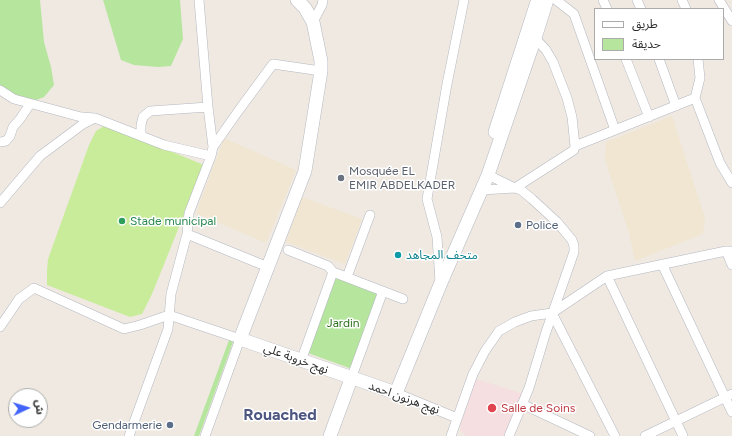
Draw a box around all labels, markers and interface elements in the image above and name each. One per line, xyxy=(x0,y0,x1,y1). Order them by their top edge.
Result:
legend xyxy=(594,8,724,60)
text: طريق xyxy=(632,17,658,31)
text: حديقة xyxy=(632,37,661,51)
place label: Mosquée EL EMIR ABDELKADER xyxy=(349,164,455,192)
marker: Mosquée EL EMIR ABDELKADER xyxy=(336,173,346,183)
place label: Stade municipal xyxy=(130,214,216,228)
marker: Stade municipal xyxy=(117,216,127,226)
place label: Police xyxy=(526,218,558,232)
marker: Police xyxy=(513,220,523,230)
place label: متحف المجاهد xyxy=(406,248,478,262)
marker: متحف المجاهد xyxy=(393,250,403,260)
park label: Jardin xyxy=(327,316,359,330)
street label: نهج خروبة علي xyxy=(262,341,330,377)
street label: نهج هرنون احمد xyxy=(366,378,442,418)
north arrow xyxy=(8,388,48,428)
text: ش xyxy=(32,399,46,415)
place label: Salle de Soins xyxy=(501,401,575,415)
marker: Salle de Soins xyxy=(486,402,498,414)
district label: Rouached xyxy=(243,405,317,425)
place label: Gendarmerie xyxy=(92,418,162,432)
marker: Gendarmerie xyxy=(165,420,175,430)

